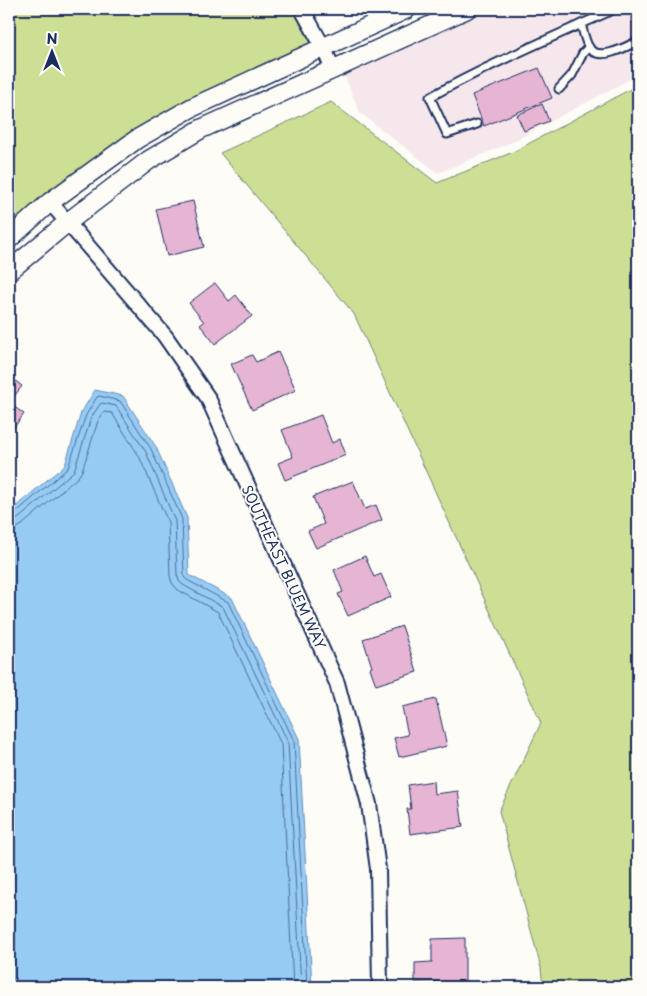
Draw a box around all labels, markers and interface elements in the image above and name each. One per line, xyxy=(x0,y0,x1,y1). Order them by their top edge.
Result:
north arrow xyxy=(28,28,78,78)
text: N xyxy=(46,28,58,49)
street label: SOUTHEAST BLUEM WAY xyxy=(237,481,331,653)

